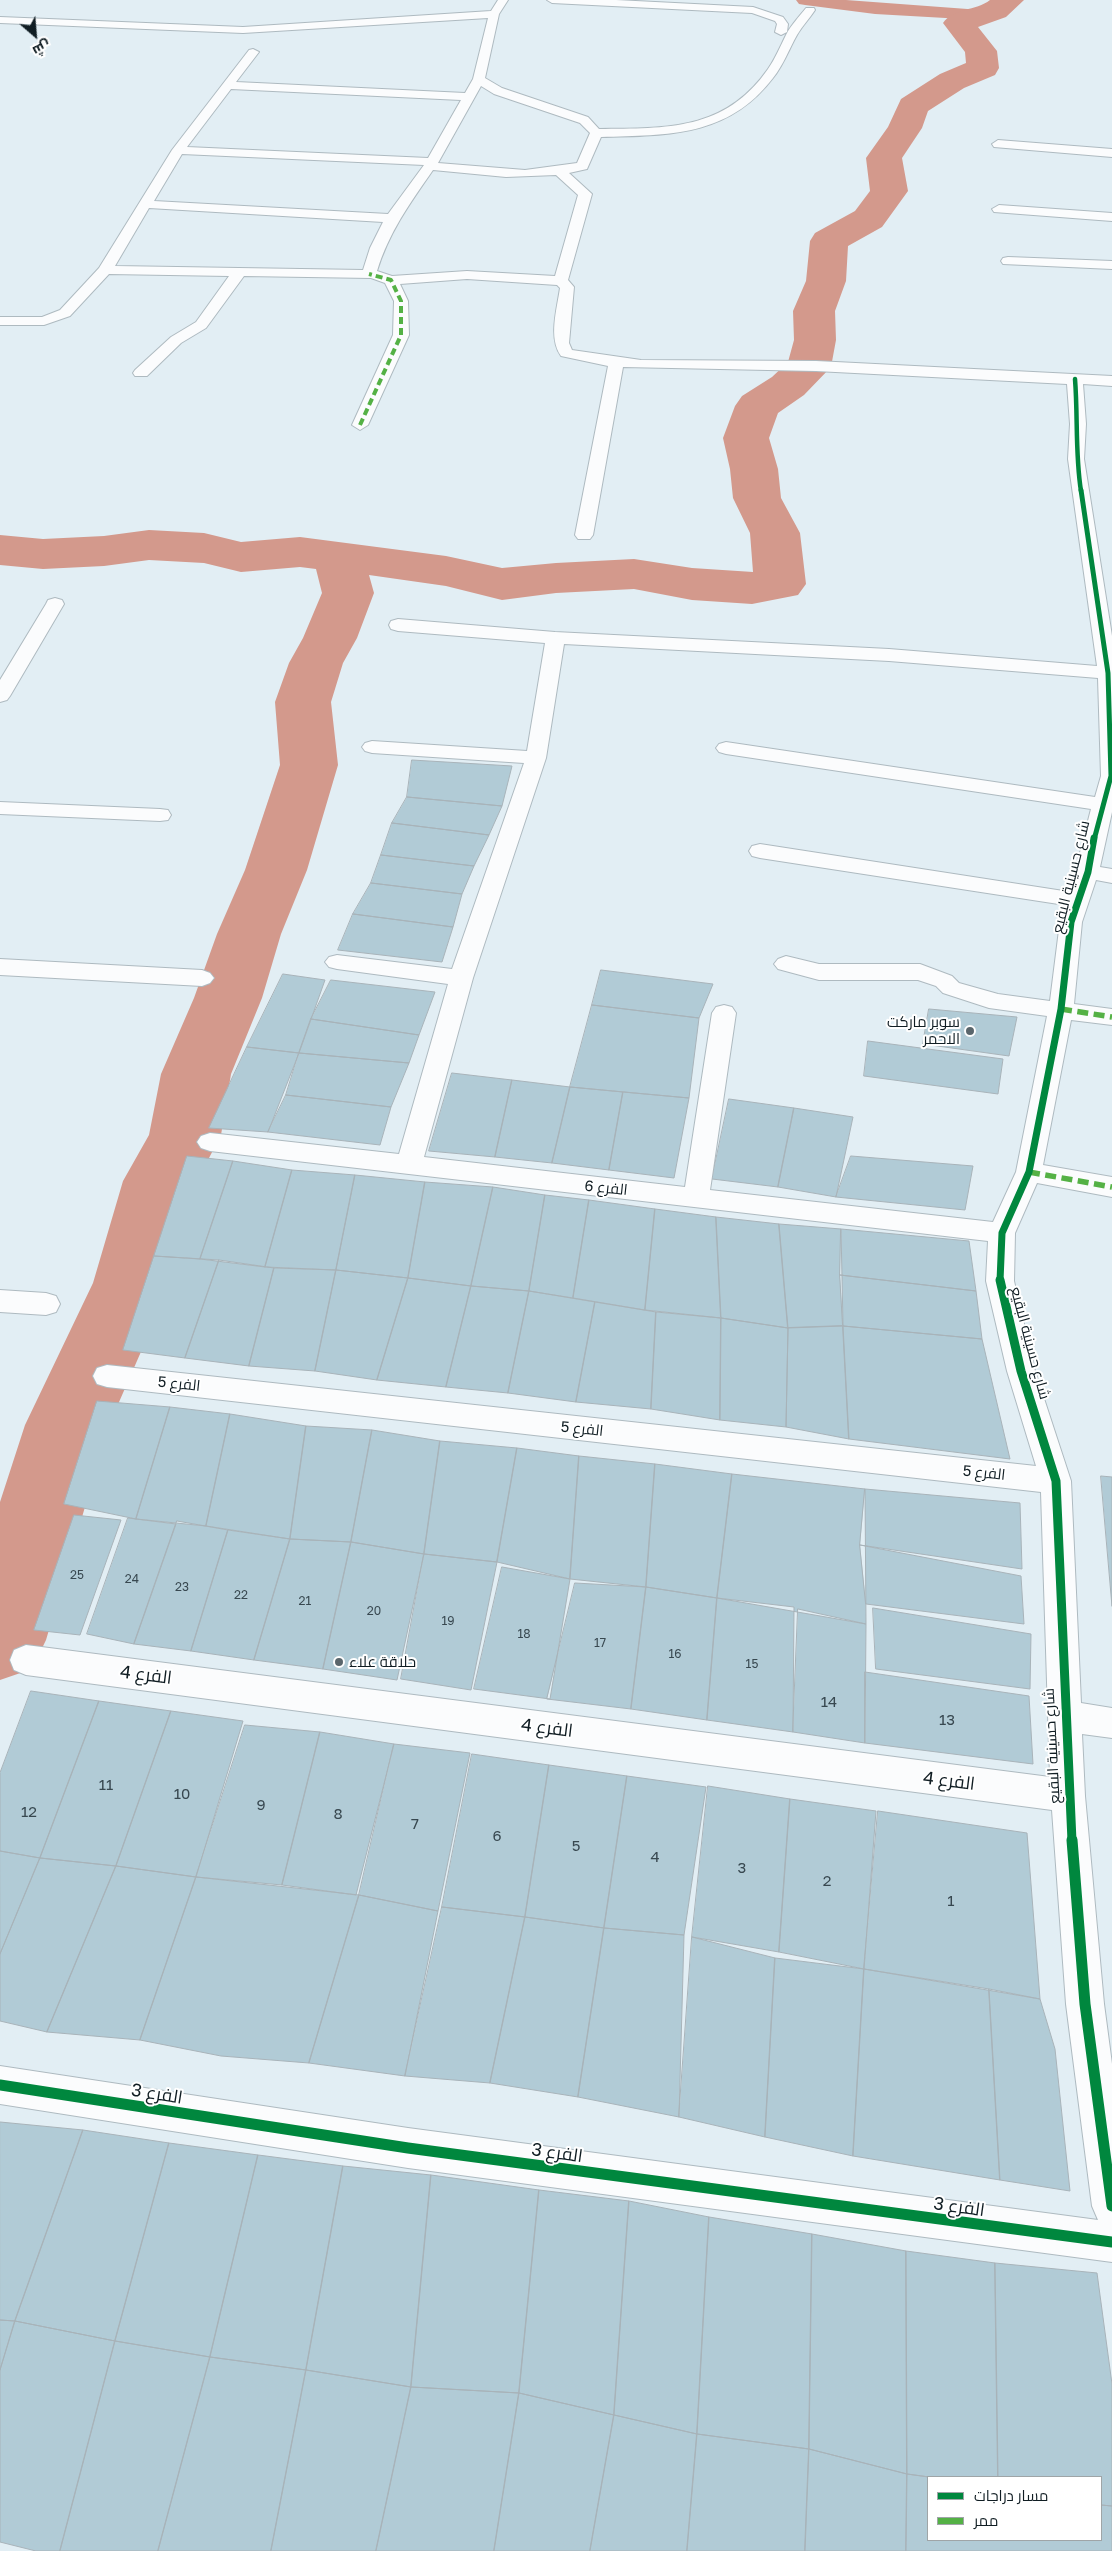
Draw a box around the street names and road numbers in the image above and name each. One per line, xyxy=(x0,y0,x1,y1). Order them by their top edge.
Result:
street label: شارع حسينية البقيع xyxy=(1048,819,1094,935)
street label: الفرع 6 xyxy=(584,1177,628,1199)
street label: شارع حسينية البقيع xyxy=(1006,1285,1054,1401)
street label: الفرع 5 xyxy=(157,1373,201,1395)
street label: الفرع 5 xyxy=(560,1418,604,1440)
street label: الفرع 5 xyxy=(962,1462,1006,1484)
street label: الفرع 4 xyxy=(119,1661,173,1689)
street label: شارع حسينية البقيع xyxy=(1040,1688,1064,1804)
street label: الفرع 4 xyxy=(520,1714,574,1742)
street label: الفرع 4 xyxy=(922,1767,976,1795)
street label: الفرع 3 xyxy=(130,2079,184,2109)
street label: الفرع 3 xyxy=(530,2139,584,2167)
street label: الفرع 3 xyxy=(932,2193,986,2221)

